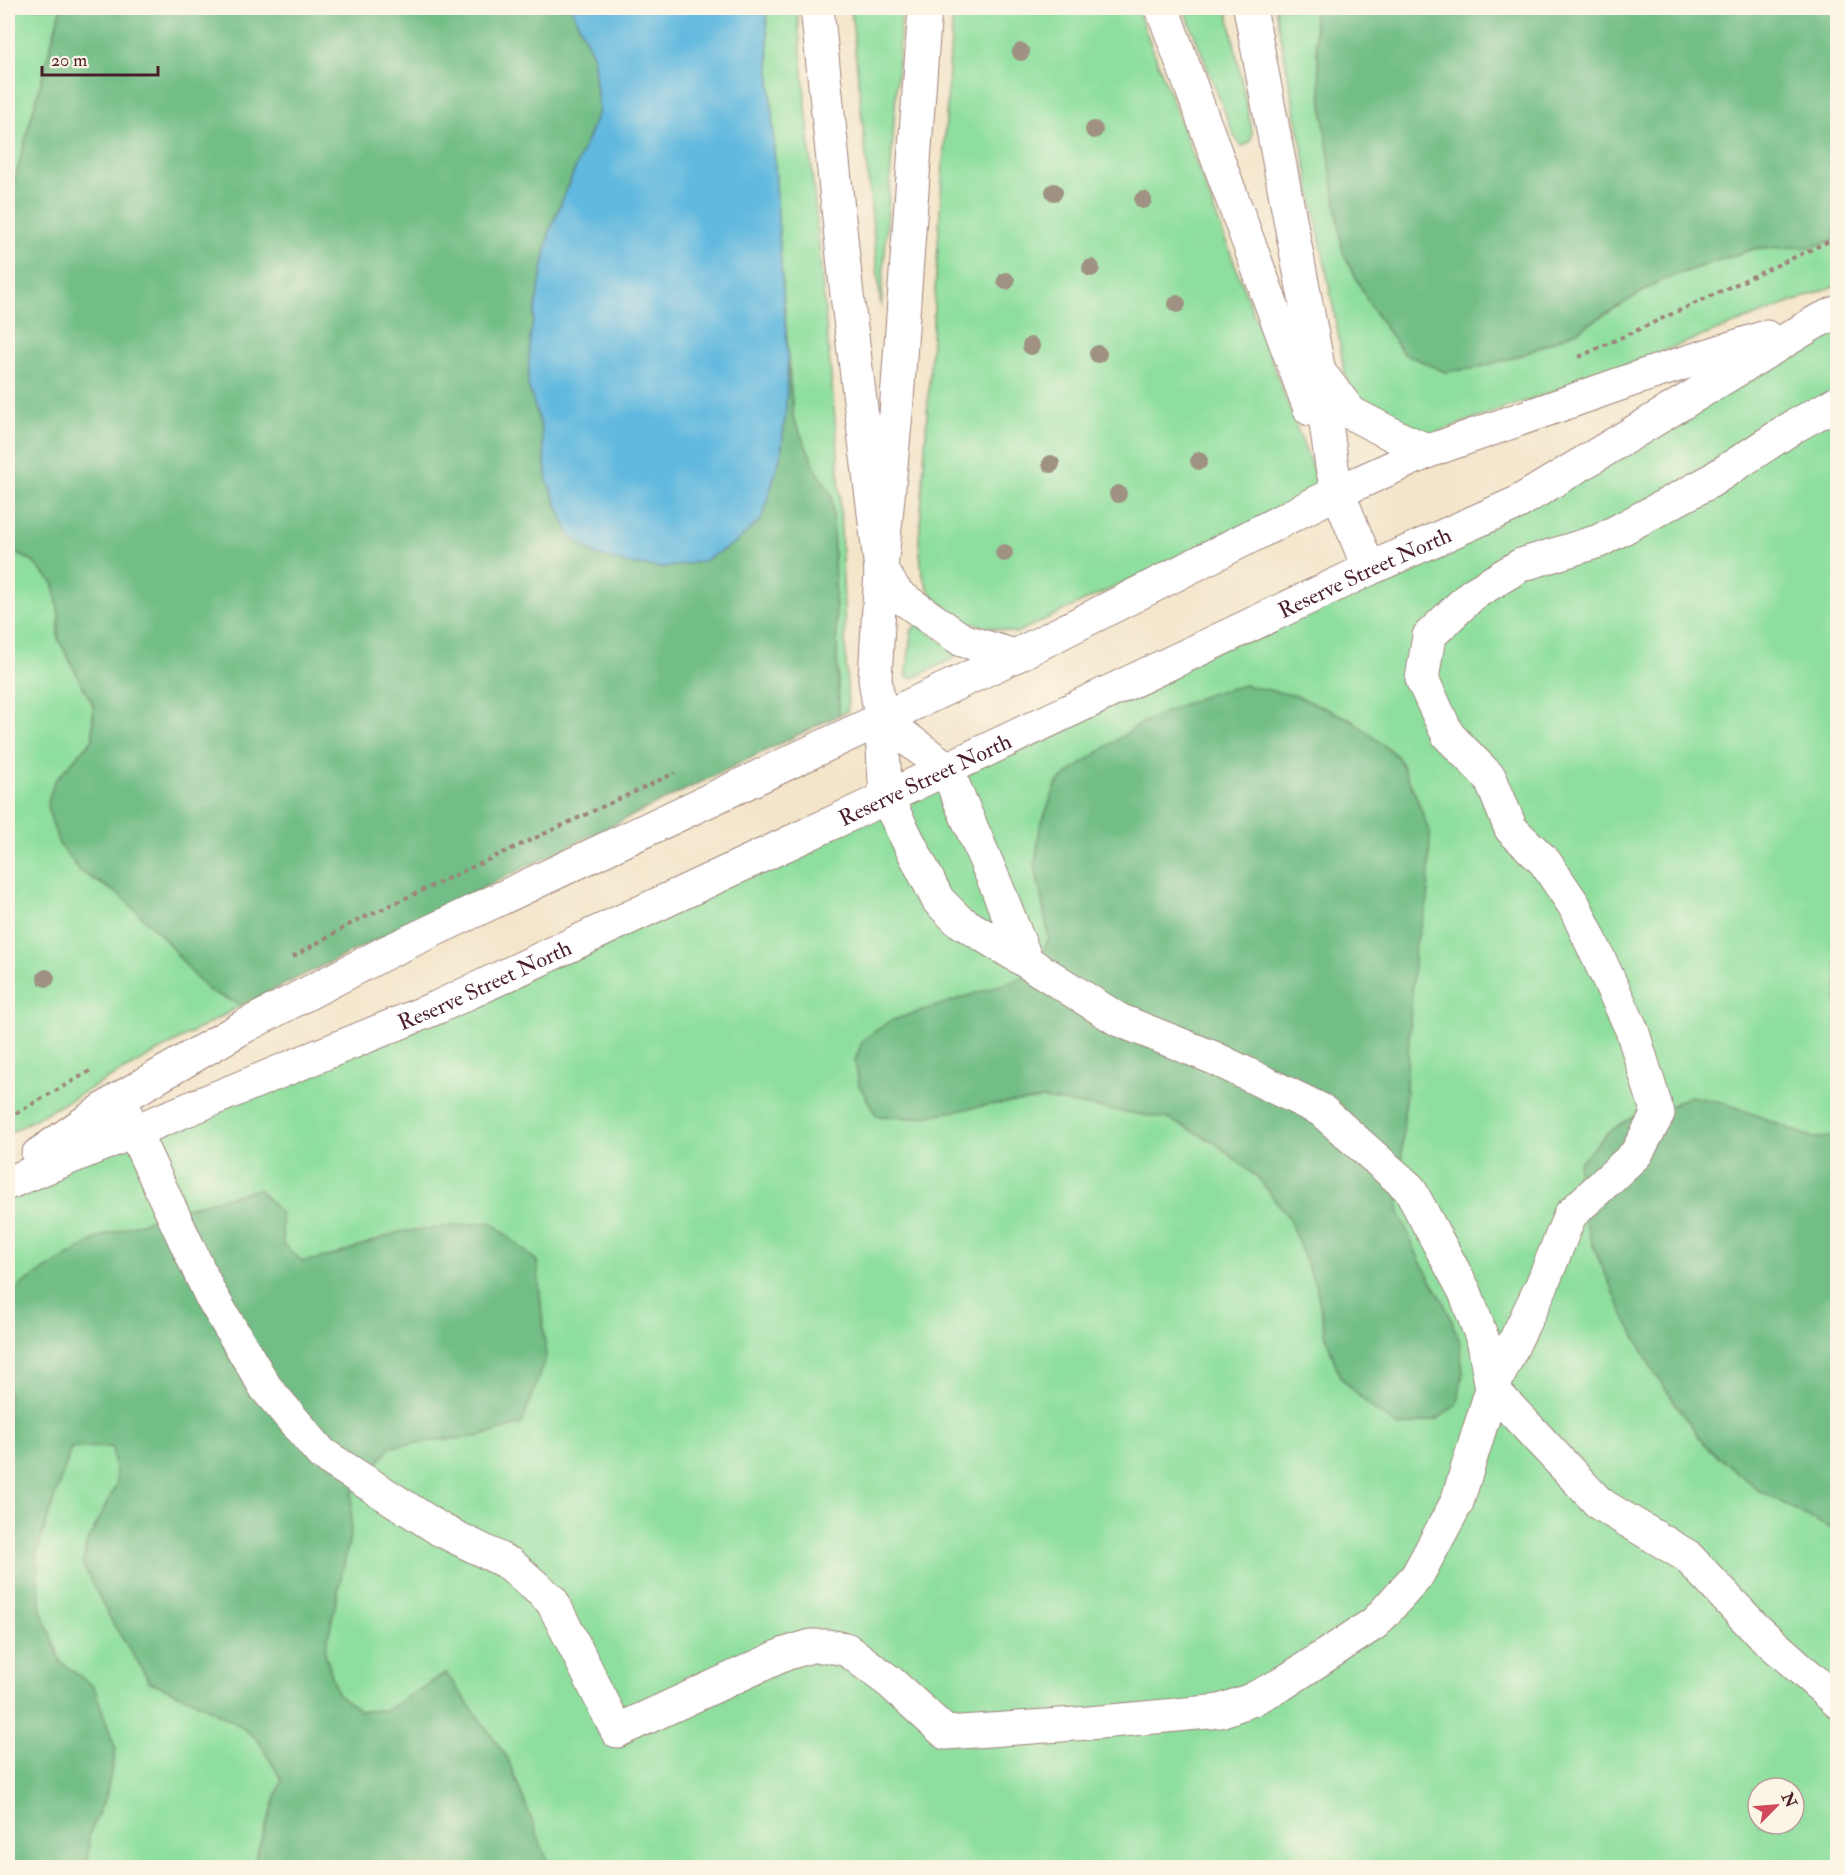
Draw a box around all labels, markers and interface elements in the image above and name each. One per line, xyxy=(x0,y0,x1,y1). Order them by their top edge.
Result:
scale bar xyxy=(42,39,158,77)
text: 20 m xyxy=(51,49,87,72)
street label: Reserve Street North xyxy=(1274,521,1456,625)
street label: Reserve Street North xyxy=(834,727,1016,833)
street label: Reserve Street North xyxy=(394,934,576,1037)
north arrow xyxy=(1746,1776,1806,1836)
text: N xyxy=(1776,1788,1801,1811)

